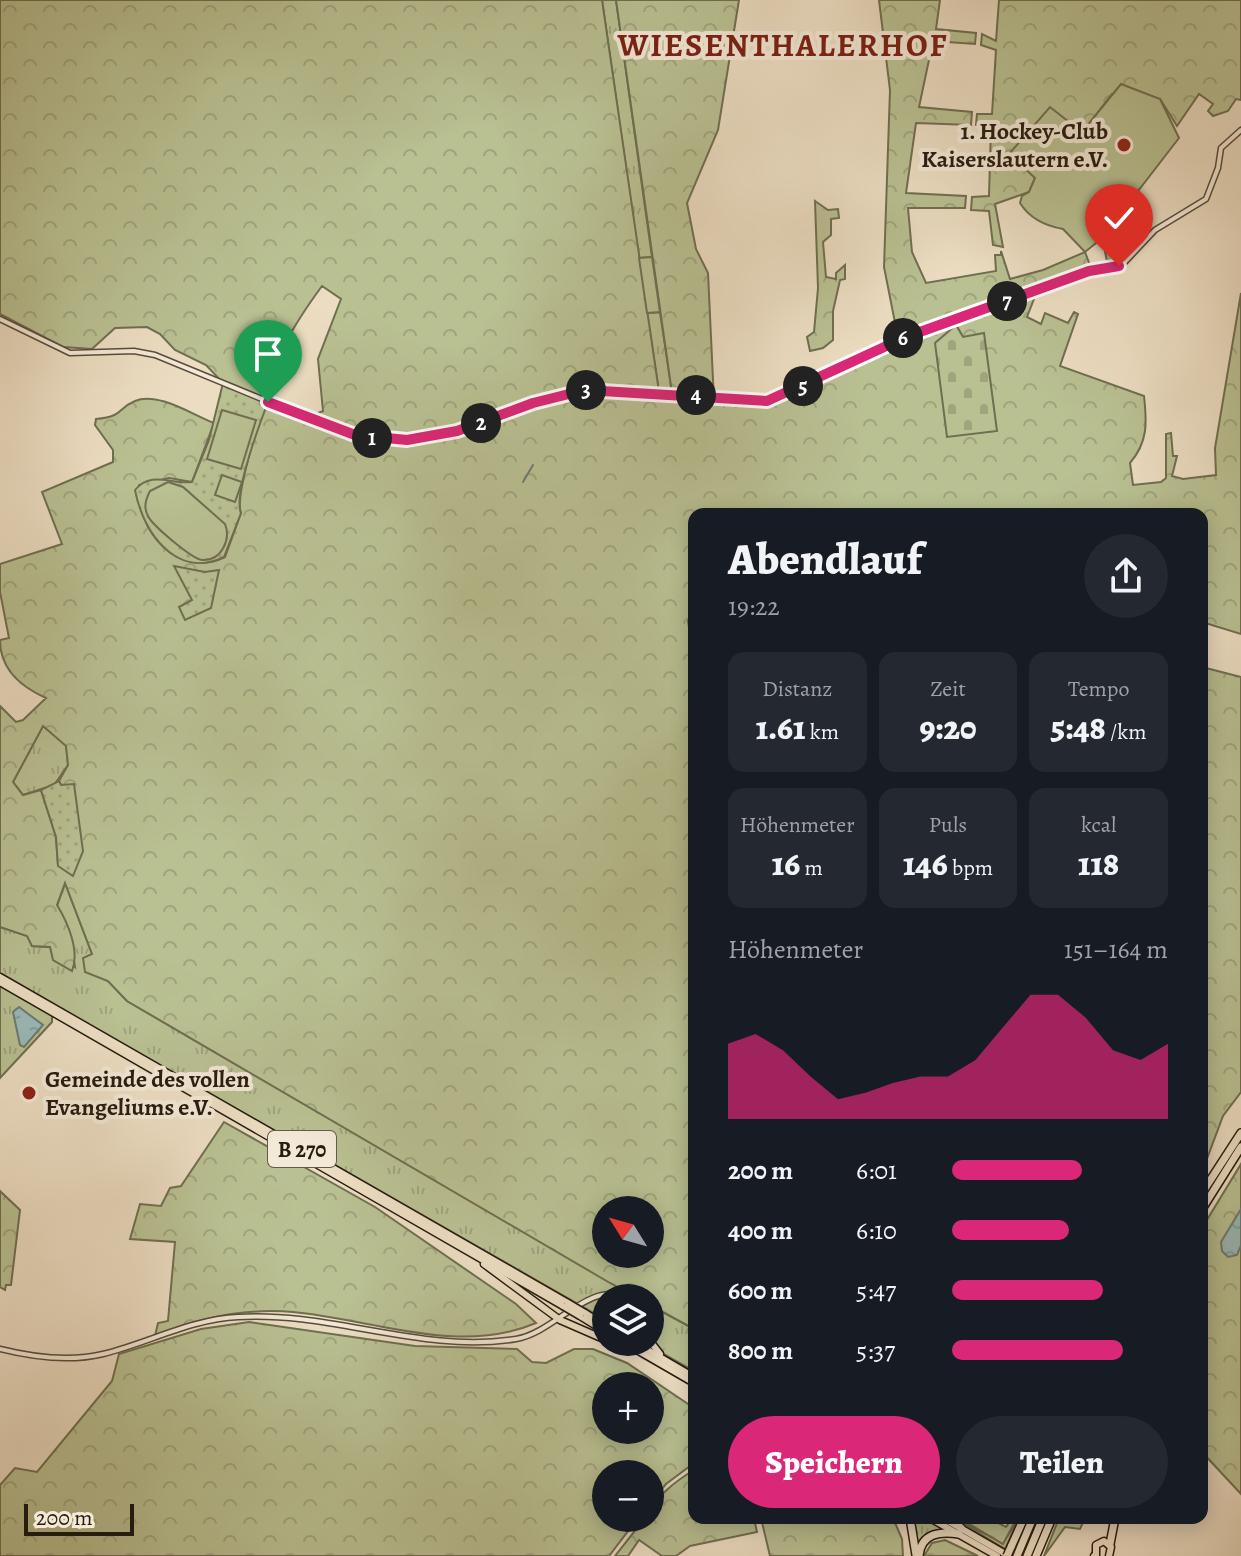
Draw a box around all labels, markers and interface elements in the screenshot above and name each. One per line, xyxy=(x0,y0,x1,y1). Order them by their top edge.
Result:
district label: WIESENTHALERHOF xyxy=(616,23,949,67)
place label: 1. Hockey-Club Kaiserslautern e.V. xyxy=(921,115,1108,175)
marker: 1. Hockey-Club Kaiserslautern e.V. xyxy=(1115,136,1133,154)
pin xyxy=(1085,184,1153,266)
icon: check xyxy=(1097,196,1141,240)
pin: 7 xyxy=(987,281,1027,321)
text: 7 xyxy=(1002,286,1012,316)
pin: 6 xyxy=(883,318,923,358)
pin xyxy=(234,320,302,402)
text: 6 xyxy=(898,323,908,353)
icon: arrive xyxy=(246,332,290,376)
pin: 5 xyxy=(783,366,823,406)
pin: 3 xyxy=(566,370,606,410)
text: 5 xyxy=(798,371,808,401)
text: 3 xyxy=(581,375,591,405)
pin: 4 xyxy=(676,375,716,415)
text: 4 xyxy=(691,380,701,410)
pin: 2 xyxy=(461,403,501,443)
text: 2 xyxy=(476,408,486,438)
pin: 1 xyxy=(352,418,392,458)
text: 1 xyxy=(368,423,376,453)
text: Abendlauf xyxy=(728,529,922,589)
button: share xyxy=(1084,534,1168,618)
text: 19:22 xyxy=(728,589,780,624)
text: Distanz xyxy=(762,674,832,704)
text: Zeit xyxy=(930,674,966,704)
text: Tempo xyxy=(1068,674,1129,704)
text: 1.61 xyxy=(756,704,805,751)
text: 9:20 xyxy=(919,704,977,751)
text: 5:48 xyxy=(1051,704,1106,751)
text: km xyxy=(805,717,839,747)
text: /km xyxy=(1106,717,1147,747)
text: Höhenmeter xyxy=(740,810,855,840)
text: Puls xyxy=(929,810,967,840)
text: kcal xyxy=(1081,810,1116,840)
text: 16 xyxy=(772,840,800,887)
text: 146 xyxy=(903,840,948,887)
text: 118 xyxy=(1078,840,1119,887)
text: m xyxy=(800,853,823,883)
text: bpm xyxy=(948,853,993,883)
text: Höhenmeter xyxy=(728,932,863,967)
text: 151–164 m xyxy=(1064,932,1168,967)
place label: Gemeinde des vollen Evangeliums e.V. xyxy=(45,1063,250,1123)
marker: Gemeinde des vollen Evangeliums e.V. xyxy=(20,1084,38,1102)
road number: B 270 xyxy=(268,1131,336,1167)
text: 200 m xyxy=(728,1153,793,1188)
text: 6:01 xyxy=(856,1153,897,1188)
north arrow xyxy=(592,1196,664,1268)
map controls xyxy=(592,1196,664,1532)
text: 400 m xyxy=(728,1213,793,1248)
text: 6:10 xyxy=(856,1213,897,1248)
text: 600 m xyxy=(728,1273,793,1308)
text: 5:47 xyxy=(856,1273,896,1308)
button: layers xyxy=(592,1284,664,1356)
text: 800 m xyxy=(728,1333,793,1368)
text: 5:37 xyxy=(856,1333,895,1368)
button: + xyxy=(592,1372,664,1444)
button: Speichern xyxy=(728,1416,940,1508)
button: Teilen xyxy=(956,1416,1168,1508)
button: − xyxy=(592,1460,664,1532)
scale bar xyxy=(24,1500,134,1536)
text: 200 m xyxy=(36,1503,93,1533)

